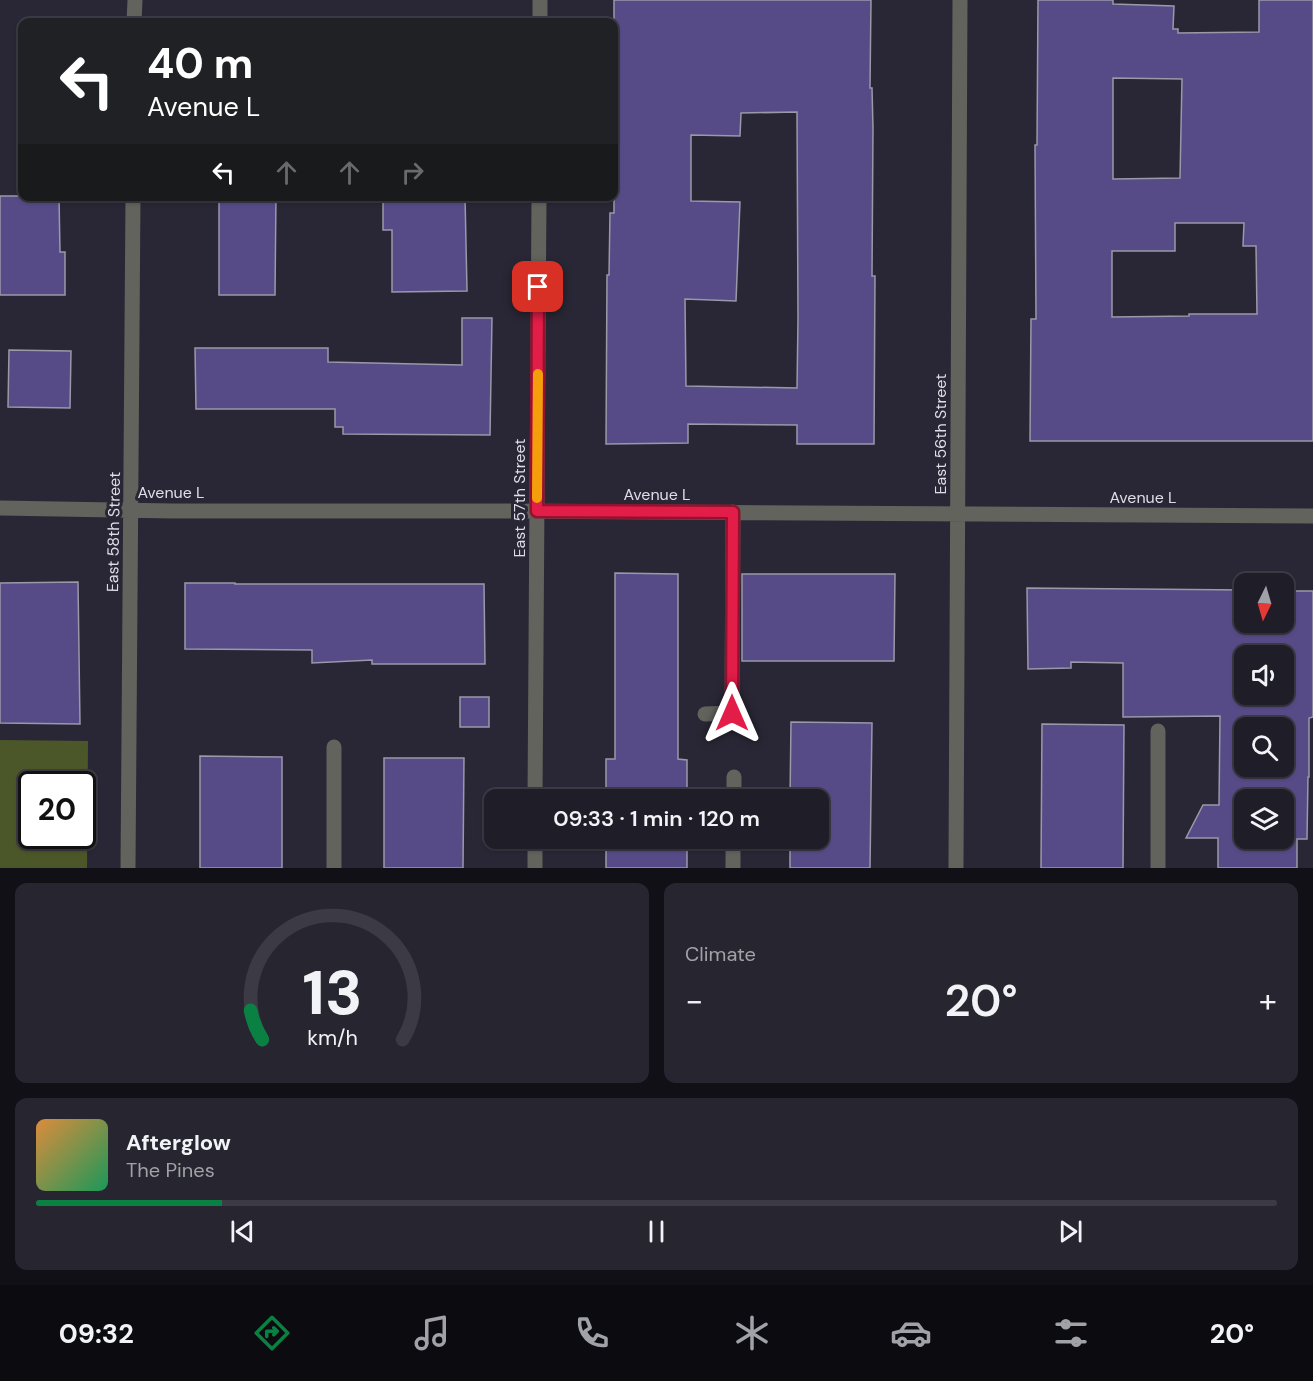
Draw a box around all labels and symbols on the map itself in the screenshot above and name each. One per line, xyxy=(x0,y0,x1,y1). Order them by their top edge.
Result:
pin xyxy=(512,261,563,312)
street label: East 56th Street xyxy=(930,374,951,494)
street label: East 57th Street xyxy=(509,438,530,558)
street label: East 58th Street xyxy=(102,472,125,592)
street label: Avenue L xyxy=(137,482,205,503)
street label: Avenue L xyxy=(623,484,691,505)
street label: Avenue L xyxy=(1109,487,1177,508)
north arrow xyxy=(1234,573,1294,633)
position arrow xyxy=(700,681,764,745)
speed limit sign: 20 xyxy=(18,771,96,849)

